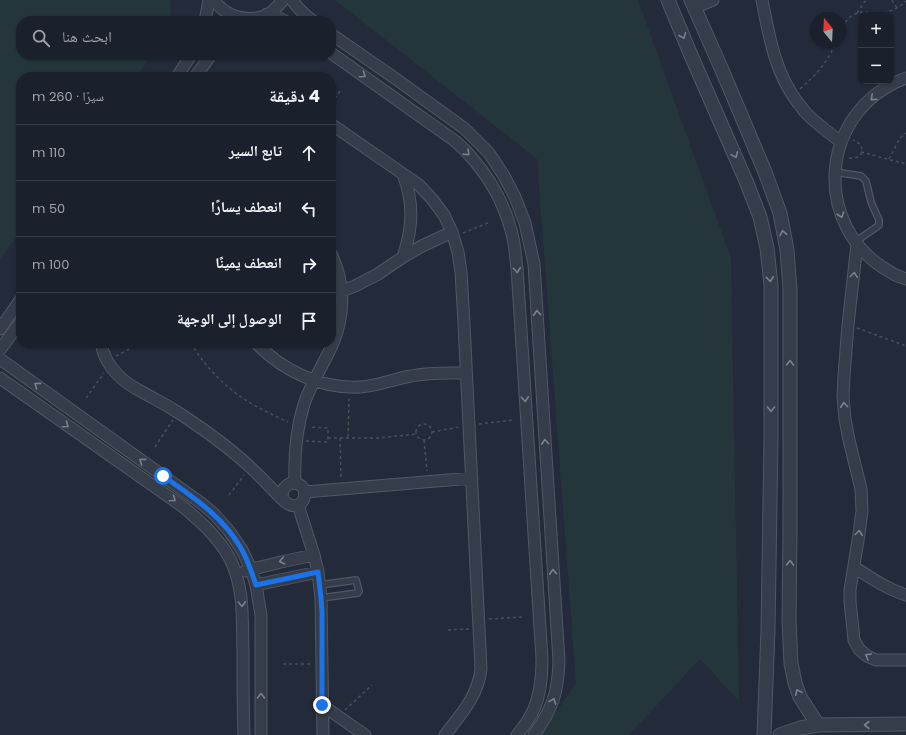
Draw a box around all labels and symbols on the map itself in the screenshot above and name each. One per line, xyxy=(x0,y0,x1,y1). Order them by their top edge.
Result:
north arrow xyxy=(810,12,846,48)
one-way arrow xyxy=(678,32,686,40)
one-way arrow xyxy=(358,70,365,77)
one-way arrow xyxy=(870,93,877,100)
one-way arrow xyxy=(462,148,470,156)
one-way arrow xyxy=(730,151,738,159)
one-way arrow xyxy=(837,212,845,219)
one-way arrow xyxy=(780,230,788,236)
one-way arrow xyxy=(512,266,521,273)
one-way arrow xyxy=(849,272,858,278)
one-way arrow xyxy=(766,276,775,282)
one-way arrow xyxy=(532,310,541,316)
one-way arrow xyxy=(786,360,794,366)
one-way arrow xyxy=(34,383,41,390)
one-way arrow xyxy=(521,396,530,402)
one-way arrow xyxy=(840,402,849,408)
one-way arrow xyxy=(767,406,775,412)
one-way arrow xyxy=(62,420,69,427)
one-way arrow xyxy=(541,439,549,445)
one-way arrow xyxy=(140,459,147,466)
route start xyxy=(154,467,172,485)
one-way arrow xyxy=(168,494,175,501)
one-way arrow xyxy=(854,530,863,536)
one-way arrow xyxy=(279,557,286,565)
one-way arrow xyxy=(786,560,794,566)
one-way arrow xyxy=(549,569,558,575)
one-way arrow xyxy=(237,601,246,607)
one-way arrow xyxy=(865,653,872,660)
one-way arrow xyxy=(795,688,803,695)
one-way arrow xyxy=(257,693,265,699)
route end xyxy=(313,696,331,714)
one-way arrow xyxy=(549,698,557,705)
one-way arrow xyxy=(864,721,870,729)

